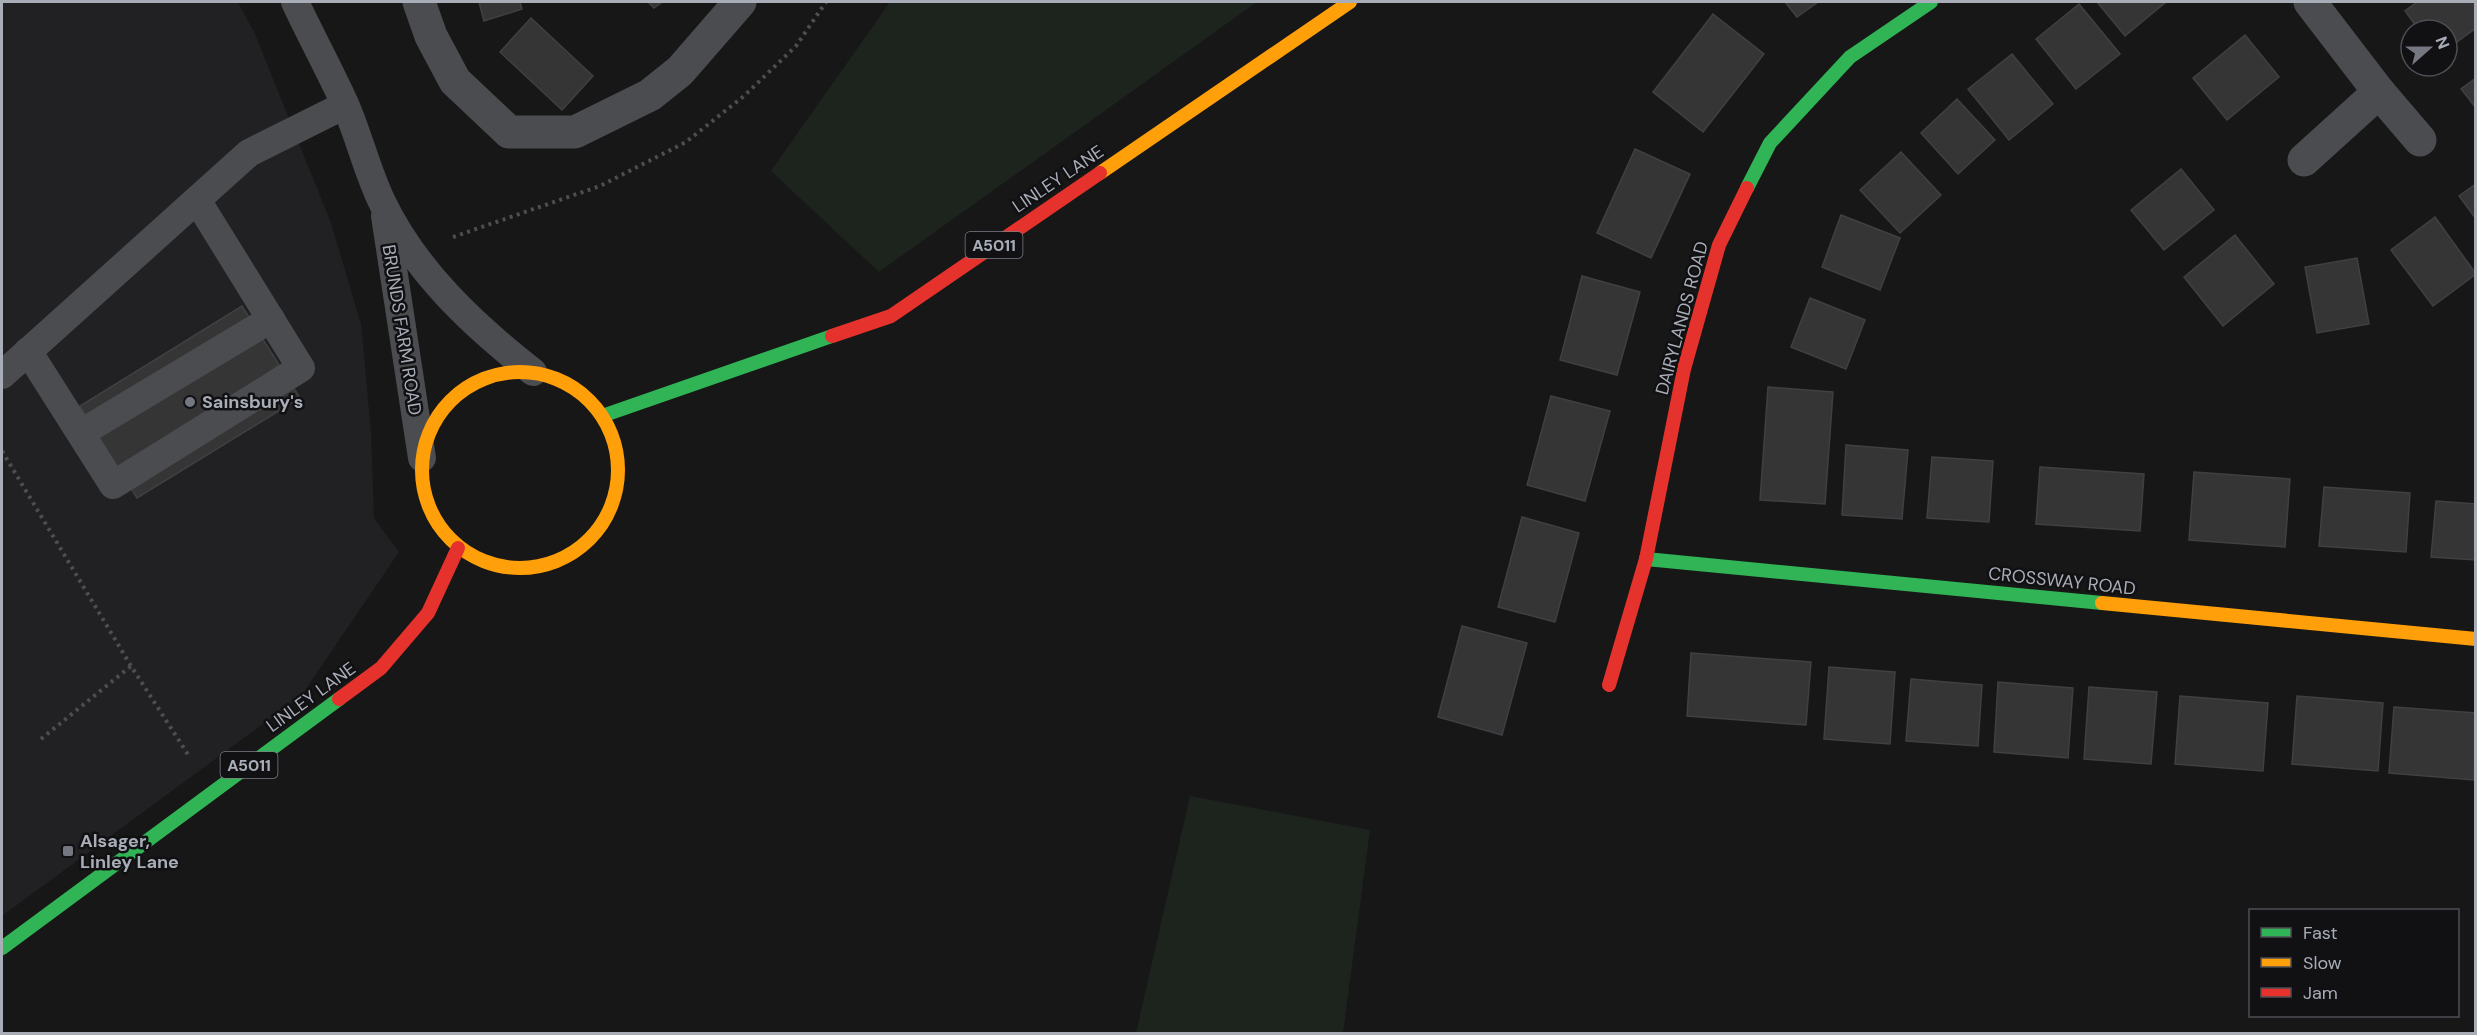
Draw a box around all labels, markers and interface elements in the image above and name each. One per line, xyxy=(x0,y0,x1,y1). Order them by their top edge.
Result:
north arrow xyxy=(2399,18,2459,78)
text: N xyxy=(2431,34,2454,52)
street label: LINLEY LANE xyxy=(1008,140,1108,218)
road number: A5011 xyxy=(966,232,1022,258)
street label: DAIRYLANDS ROAD xyxy=(1650,239,1714,397)
street label: BRUNDS FARM ROAD xyxy=(377,243,427,417)
place label: Sainsbury's xyxy=(202,390,303,414)
marker: Sainsbury's xyxy=(183,395,197,409)
street label: CROSSWAY ROAD xyxy=(1987,561,2137,601)
street label: LINLEY LANE xyxy=(261,656,361,738)
road number: A5011 xyxy=(220,752,278,778)
place label: Alsager, Linley Lane xyxy=(80,829,179,874)
marker: Alsager, Linley Lane xyxy=(61,844,75,858)
legend xyxy=(2249,909,2459,1017)
text: Fast xyxy=(2303,921,2338,945)
text: Slow xyxy=(2303,951,2342,975)
text: Jam xyxy=(2303,981,2338,1005)

